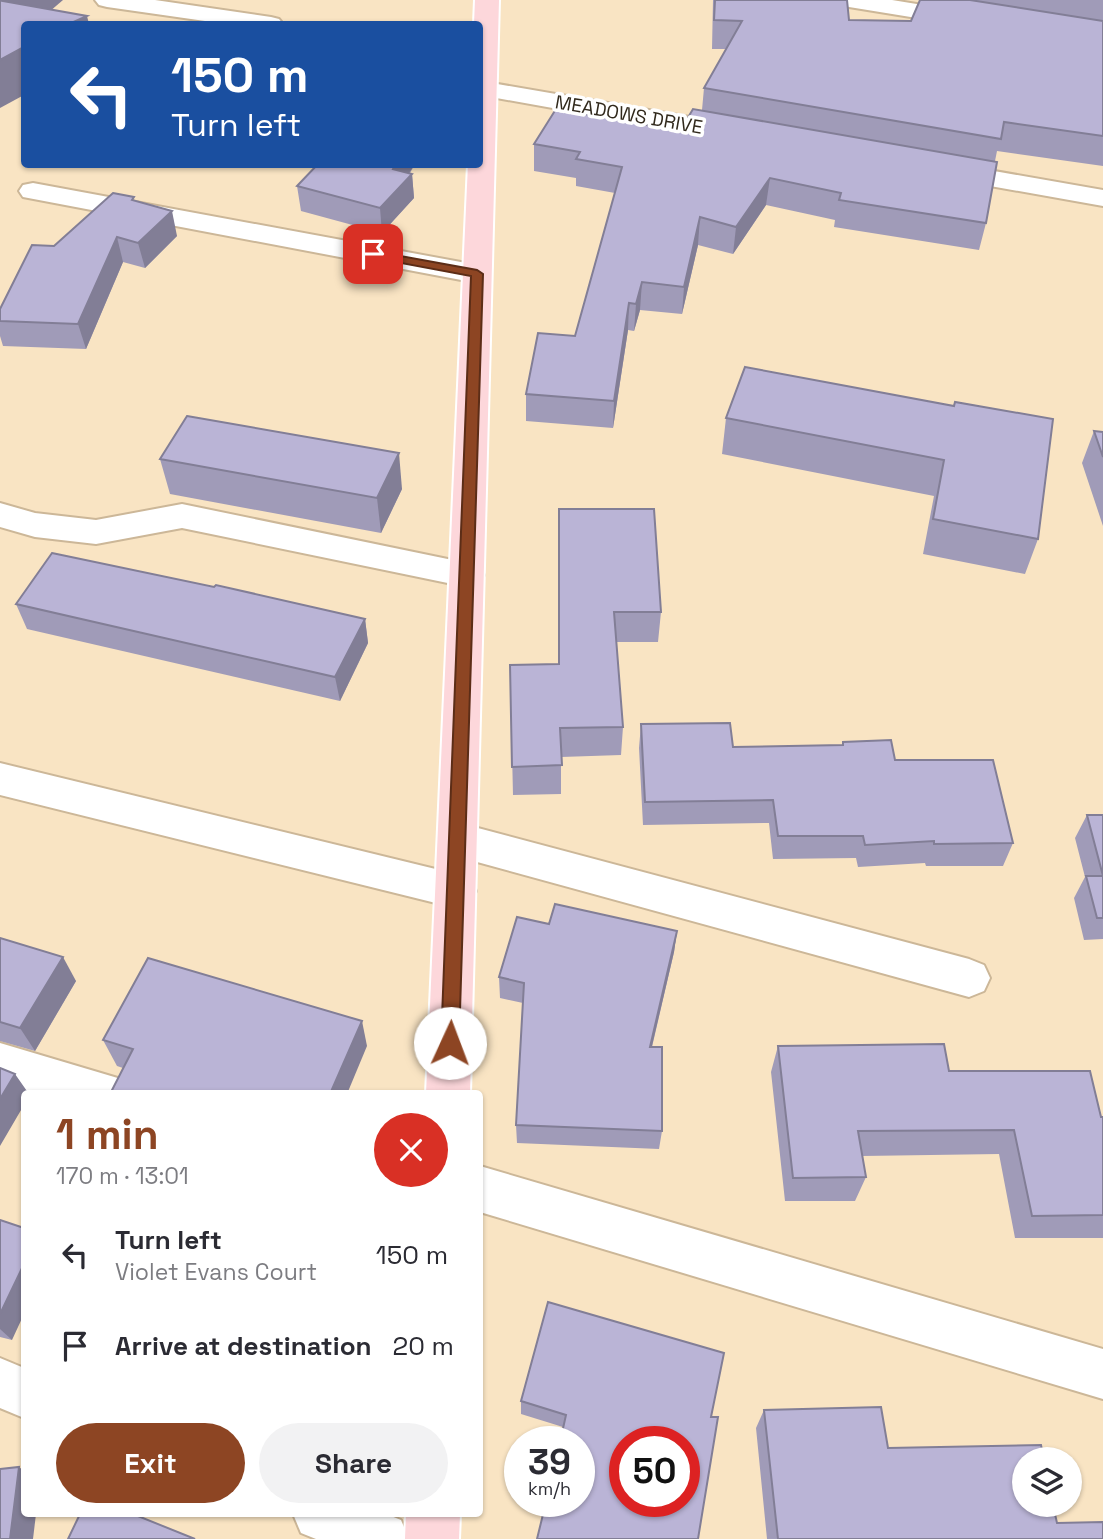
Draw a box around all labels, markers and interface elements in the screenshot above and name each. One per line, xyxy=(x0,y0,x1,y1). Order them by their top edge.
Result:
text: 150 m xyxy=(171,44,309,106)
icon: left xyxy=(56,49,147,140)
street label: MEADOWS DRIVE xyxy=(553,89,705,140)
text: Turn left xyxy=(171,105,301,145)
pin xyxy=(343,224,403,284)
icon: arrive xyxy=(354,235,392,273)
position arrow xyxy=(413,1006,487,1080)
text: 1 min xyxy=(56,1108,159,1161)
button: close xyxy=(374,1113,448,1187)
text: 170 m · 13:01 xyxy=(56,1161,189,1191)
text: Turn left xyxy=(115,1223,222,1257)
icon: left xyxy=(56,1236,94,1274)
text: 150 m xyxy=(376,1238,448,1272)
text: Violet Evans Court xyxy=(115,1257,317,1287)
icon: arrive xyxy=(56,1327,94,1365)
text: Arrive at destination xyxy=(115,1329,372,1363)
text: 20 m xyxy=(393,1329,454,1363)
button: Exit xyxy=(56,1423,245,1503)
button: Share xyxy=(259,1423,448,1503)
speed limit sign: 50 xyxy=(609,1426,700,1517)
text: 39 xyxy=(528,1440,571,1484)
map controls xyxy=(1012,1447,1082,1517)
button: layers xyxy=(1012,1447,1082,1517)
text: km/h xyxy=(528,1477,571,1500)

